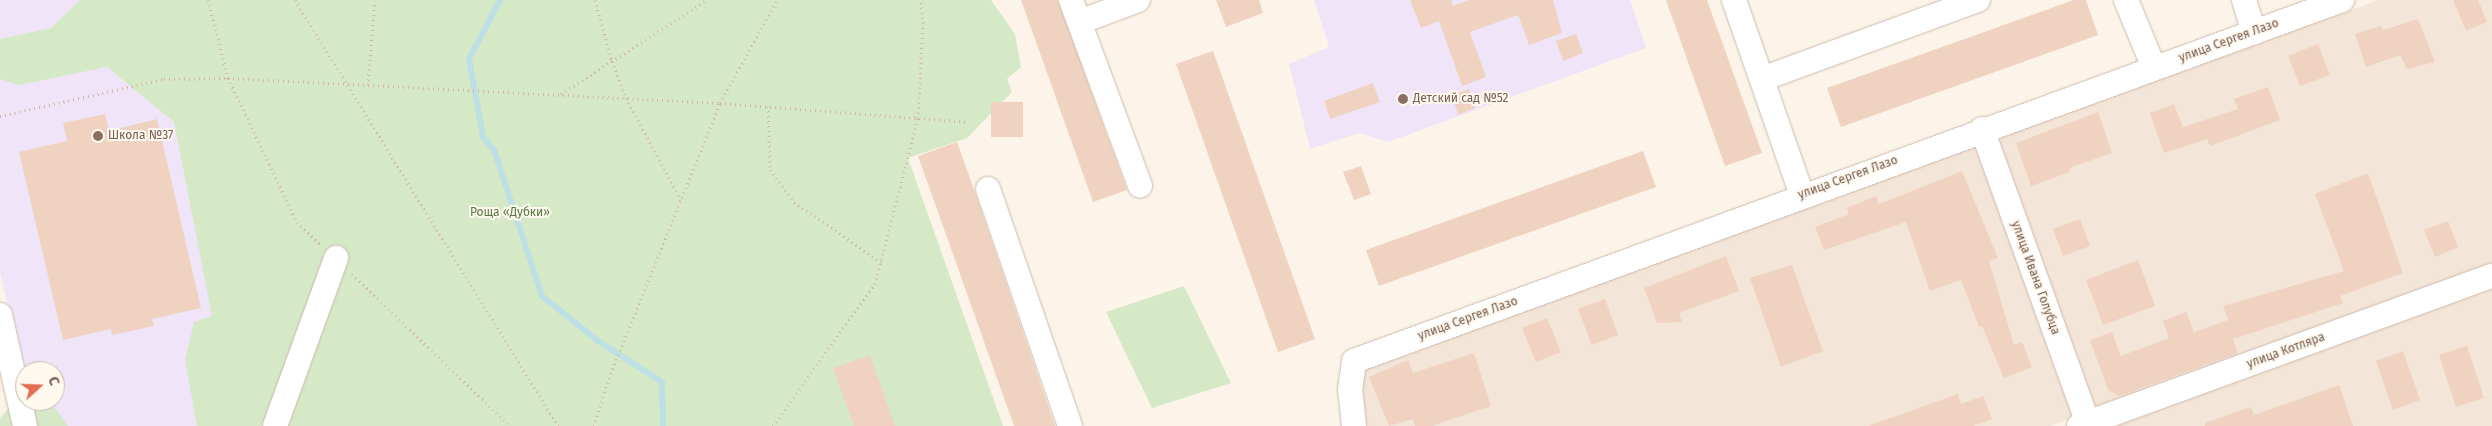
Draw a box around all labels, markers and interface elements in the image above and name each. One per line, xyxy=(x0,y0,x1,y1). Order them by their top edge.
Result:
street label: улица Сергея Лазо xyxy=(2177,16,2281,66)
place label: Детский сад №52 xyxy=(1413,92,1509,106)
marker: Детский сад №52 xyxy=(1397,93,1409,105)
place label: Школа №37 xyxy=(108,129,173,143)
marker: Школа №37 xyxy=(92,130,104,142)
street label: улица Сергея Лазо xyxy=(1796,153,1900,203)
park label: Роща «Дубки» xyxy=(470,206,550,220)
street label: улица Ивана Голубца xyxy=(2008,219,2062,337)
street label: улица Сергея Лазо xyxy=(1416,294,1520,344)
street label: улица Котляра xyxy=(2245,330,2327,372)
north arrow xyxy=(15,361,65,411)
text: С xyxy=(44,374,63,388)

